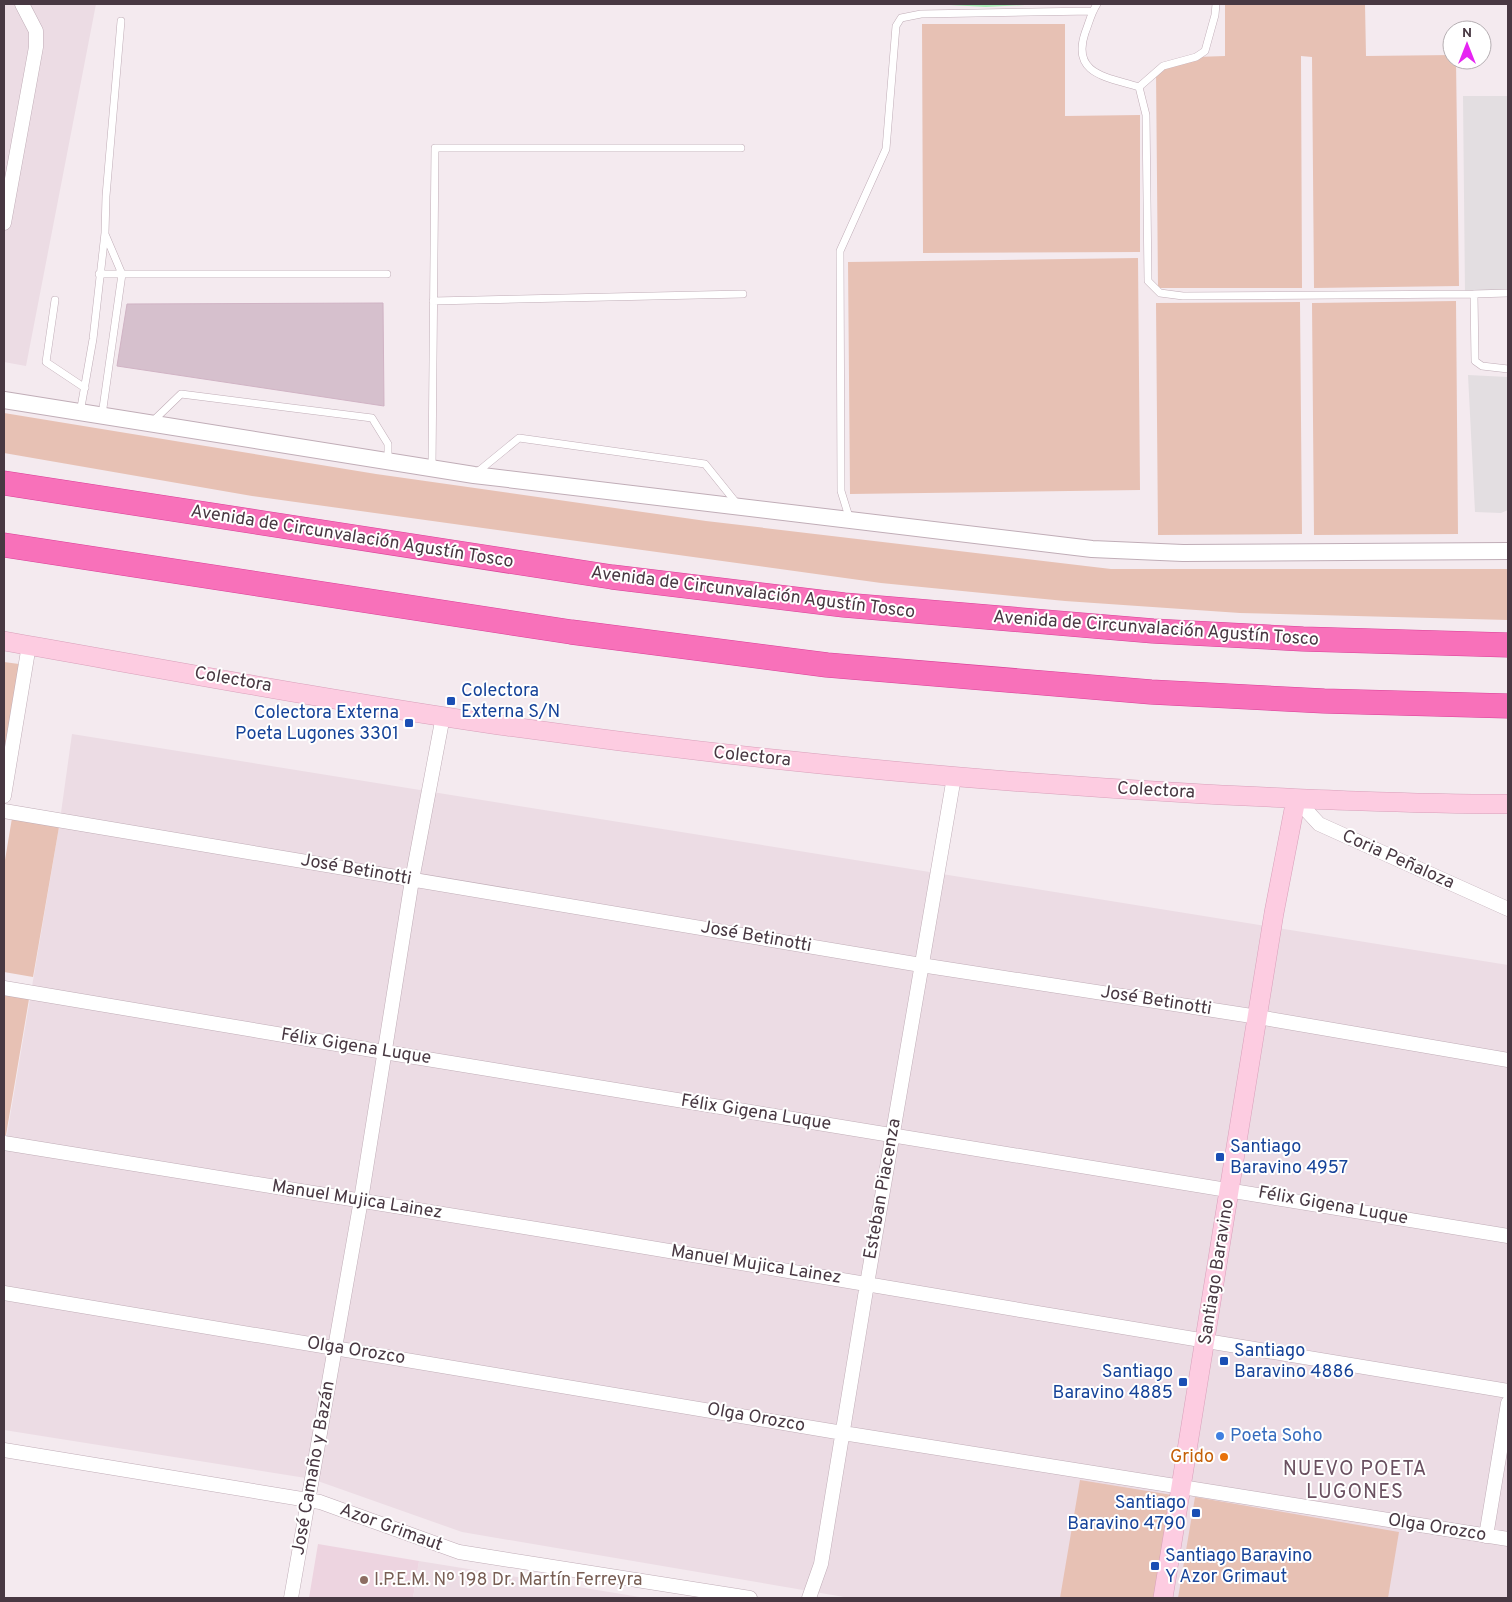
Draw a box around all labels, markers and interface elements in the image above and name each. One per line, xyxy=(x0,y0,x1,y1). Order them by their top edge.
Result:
north arrow xyxy=(1442,20,1492,70)
text: N xyxy=(1462,25,1472,42)
street label: Avenida de Circunvalación Agustín Tosco xyxy=(189,500,515,574)
street label: Avenida de Circunvalación Agustín Tosco xyxy=(589,562,917,624)
street label: Avenida de Circunvalación Agustín Tosco xyxy=(992,606,1320,652)
street label: Colectora xyxy=(193,662,273,698)
place label: Colectora Externa S/N xyxy=(461,680,560,724)
marker: Colectora Externa S/N xyxy=(445,695,457,707)
place label: Colectora Externa Poeta Lugones 3301 xyxy=(235,702,399,746)
marker: Colectora Externa Poeta Lugones 3301 xyxy=(403,717,415,729)
street label: Colectora xyxy=(712,741,792,773)
street label: Colectora xyxy=(1116,777,1196,805)
street label: Coria Peñaloza xyxy=(1338,825,1458,895)
street label: José Betinotti xyxy=(299,849,413,891)
street label: José Betinotti xyxy=(699,916,813,958)
street label: José Betinotti xyxy=(1099,981,1213,1021)
street label: Félix Gigena Luque xyxy=(279,1024,433,1070)
street label: Félix Gigena Luque xyxy=(679,1090,833,1136)
street label: Esteban Piacenza xyxy=(859,1117,907,1261)
place label: Santiago Baravino 4957 xyxy=(1230,1136,1348,1180)
marker: Santiago Baravino 4957 xyxy=(1214,1151,1226,1163)
street label: Manuel Mujica Lainez xyxy=(270,1175,444,1225)
street label: Félix Gigena Luque xyxy=(1256,1181,1410,1231)
street label: Santiago Baravino xyxy=(1194,1197,1240,1347)
street label: Manuel Mujica Lainez xyxy=(669,1240,843,1290)
street label: Olga Orozco xyxy=(305,1332,407,1370)
place label: Santiago Baravino 4886 xyxy=(1234,1340,1354,1384)
marker: Santiago Baravino 4886 xyxy=(1218,1355,1230,1367)
place label: Santiago Baravino 4885 xyxy=(1052,1361,1173,1405)
marker: Santiago Baravino 4885 xyxy=(1177,1376,1189,1388)
street label: José Camaño y Bazán xyxy=(287,1379,341,1557)
street label: Olga Orozco xyxy=(705,1398,807,1438)
place label: Poeta Soho xyxy=(1230,1425,1323,1448)
marker: Poeta Soho xyxy=(1214,1430,1226,1442)
place label: Grido xyxy=(1170,1446,1214,1469)
marker: Grido xyxy=(1218,1451,1230,1463)
district label: NUEVO POETA LUGONES xyxy=(1283,1457,1427,1506)
place label: Santiago Baravino 4790 xyxy=(1067,1492,1186,1536)
street label: Azor Grimaut xyxy=(336,1499,446,1557)
marker: Santiago Baravino 4790 xyxy=(1190,1507,1202,1519)
street label: Olga Orozco xyxy=(1386,1509,1488,1547)
place label: Santiago Baravino Y Azor Grimaut xyxy=(1165,1545,1312,1589)
marker: Santiago Baravino Y Azor Grimaut xyxy=(1149,1560,1161,1572)
place label: I.P.E.M. Nº 198 Dr. Martín Ferreyra xyxy=(374,1569,643,1592)
marker: I.P.E.M. Nº 198 Dr. Martín Ferreyra xyxy=(358,1574,370,1586)

